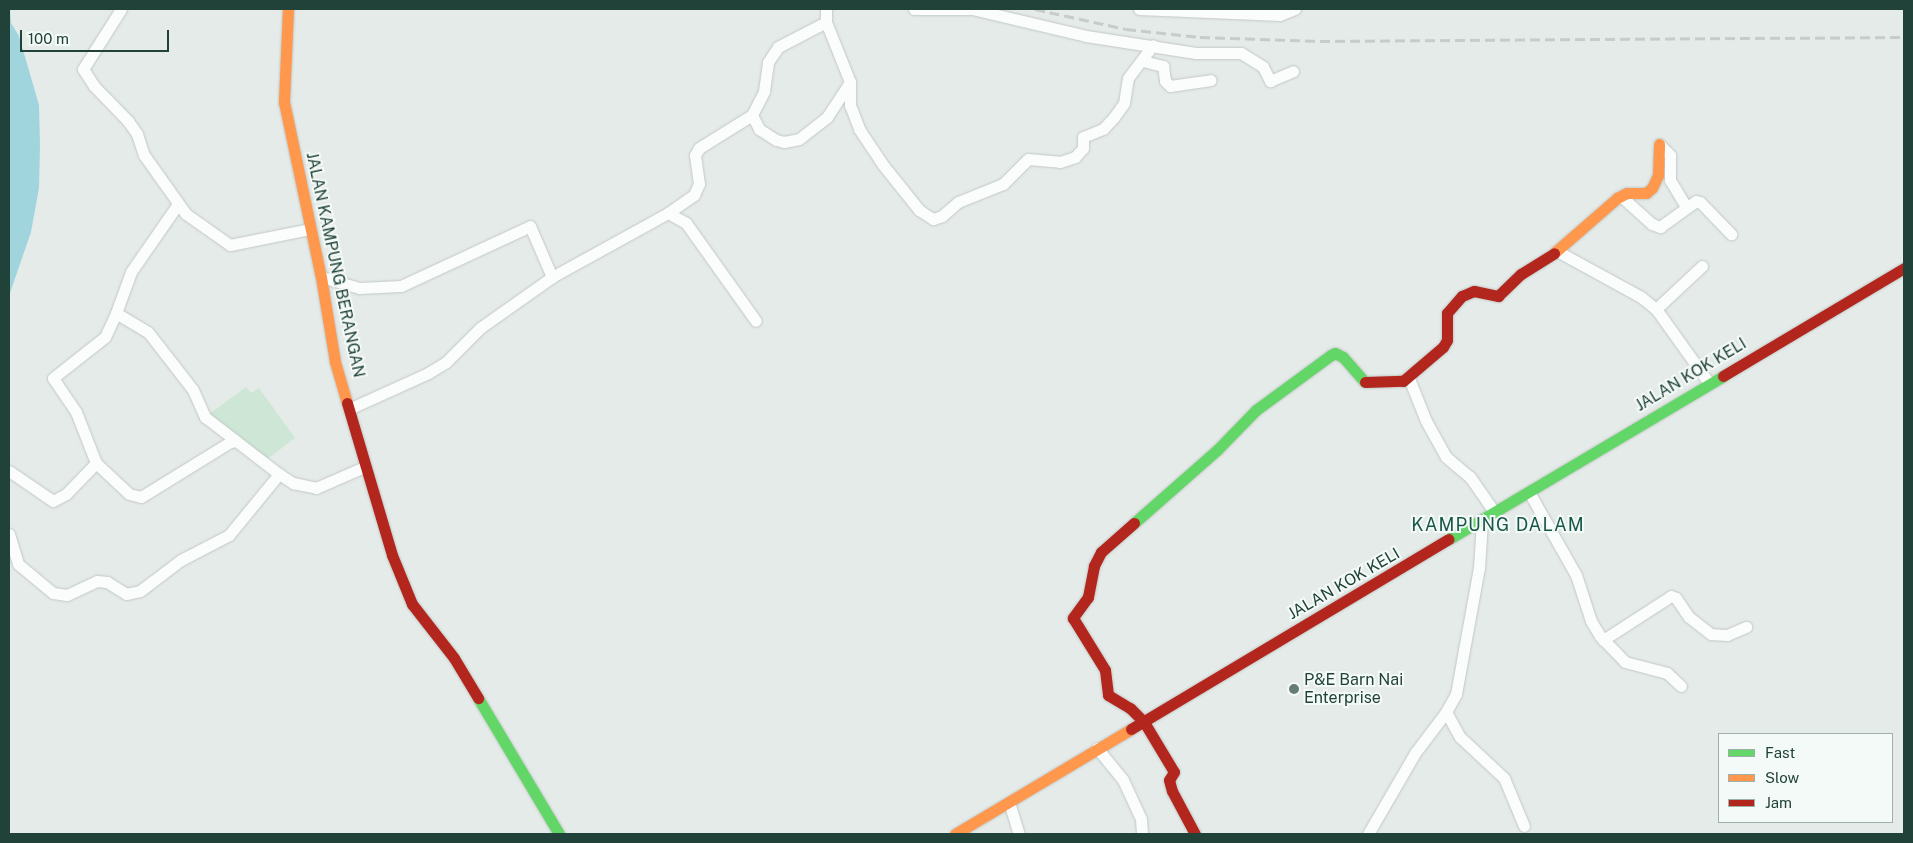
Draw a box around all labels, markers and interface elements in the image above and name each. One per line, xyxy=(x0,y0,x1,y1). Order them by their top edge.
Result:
scale bar xyxy=(22,20,171,52)
text: 100 m xyxy=(28,30,69,47)
street label: JALAN KAMPUNG BERANGAN xyxy=(302,151,368,379)
street label: JALAN KOK KELI xyxy=(1632,334,1750,416)
district label: KAMPUNG DALAM xyxy=(1410,514,1586,536)
street label: JALAN KOK KELI xyxy=(1285,544,1403,624)
place label: P&E Barn Nai Enterprise xyxy=(1304,670,1403,708)
marker: P&E Barn Nai Enterprise xyxy=(1288,683,1300,695)
legend xyxy=(1718,733,1893,823)
text: Fast xyxy=(1765,744,1795,761)
text: Slow xyxy=(1765,769,1799,786)
text: Jam xyxy=(1765,794,1792,811)

